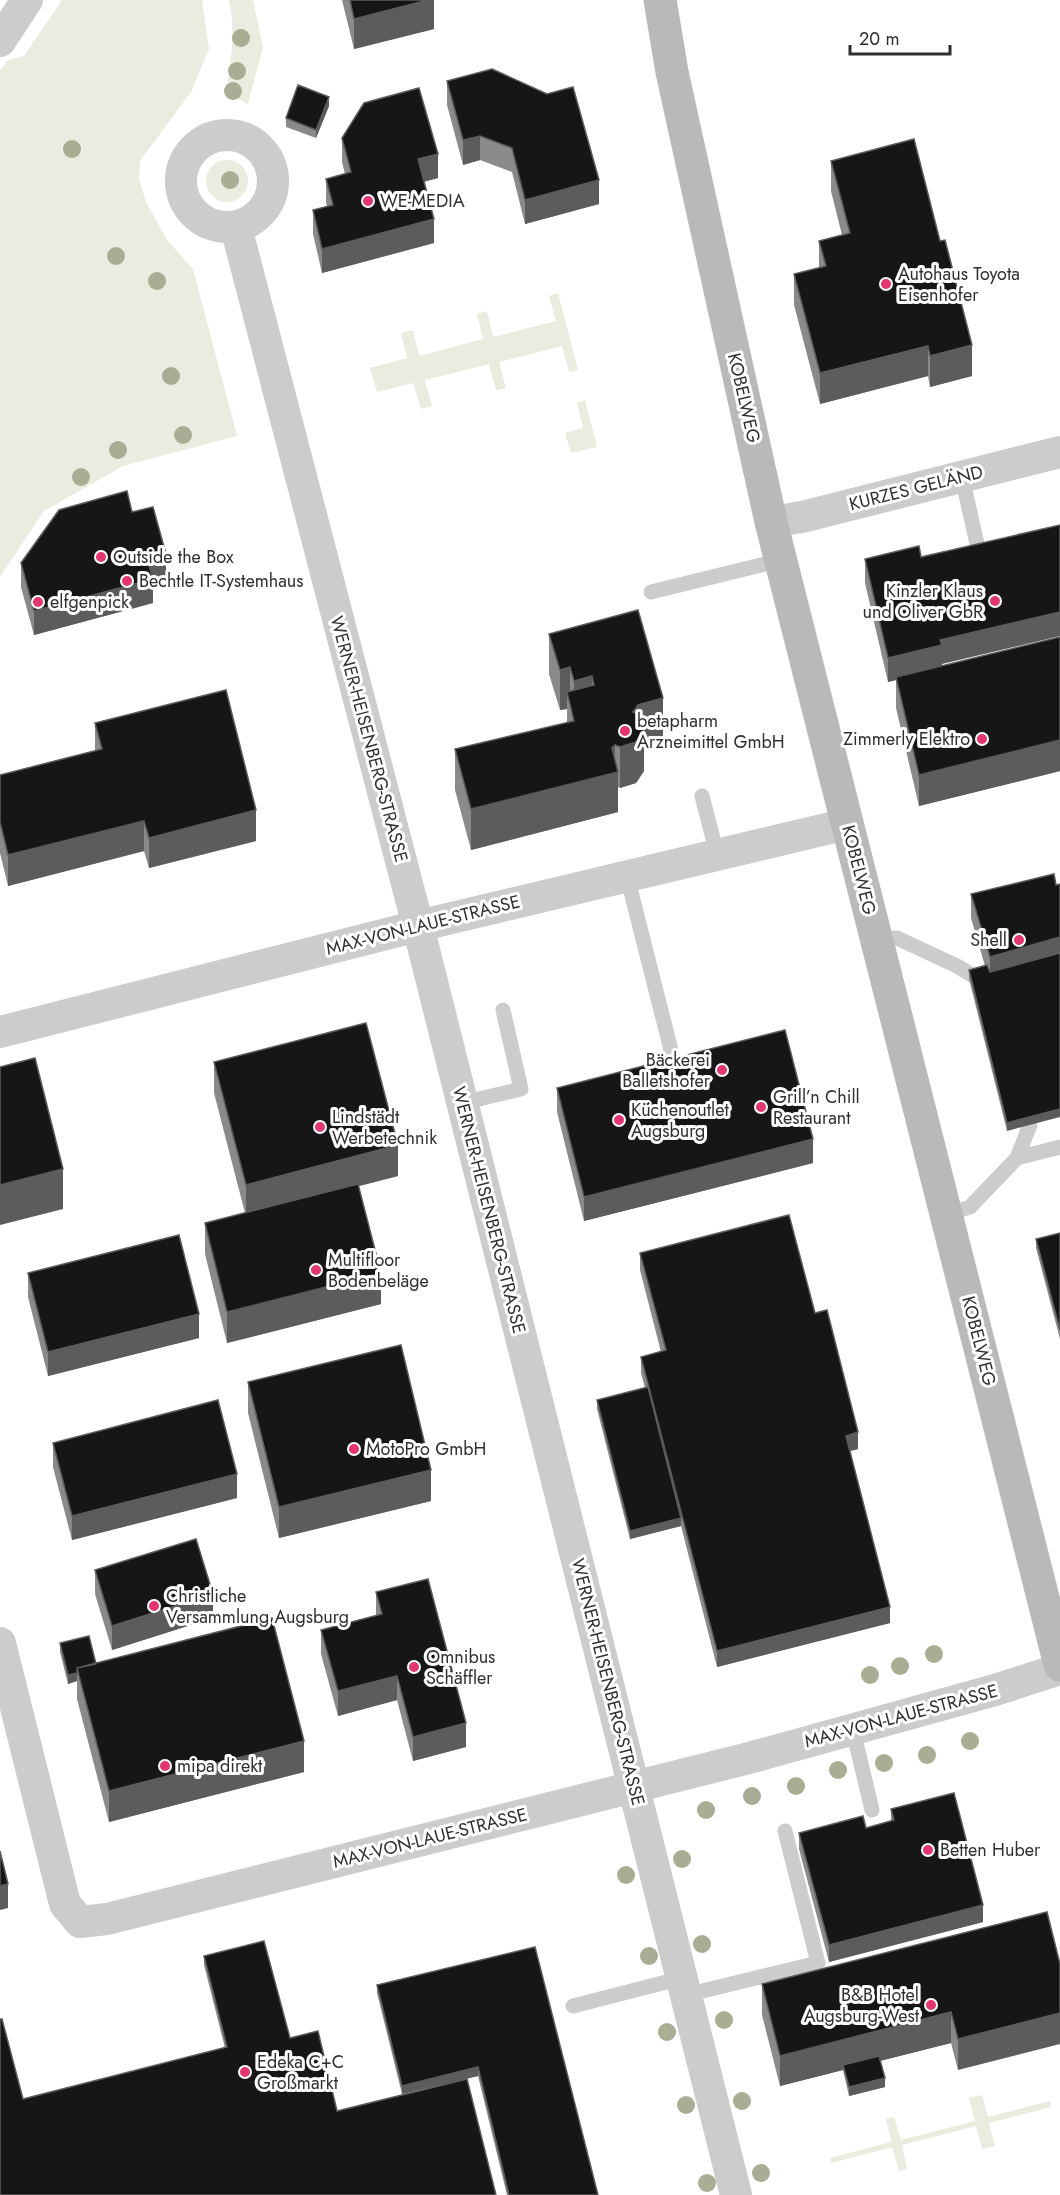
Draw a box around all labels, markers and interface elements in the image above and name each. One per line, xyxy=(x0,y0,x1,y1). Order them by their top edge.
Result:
scale bar xyxy=(850,18,950,56)
text: 20 m xyxy=(859,26,899,52)
place label: WE-MEDIA xyxy=(380,188,465,214)
marker: WE-MEDIA xyxy=(361,194,375,208)
place label: Autohaus Toyota Eisenhofer xyxy=(898,261,1020,308)
marker: Autohaus Toyota Eisenhofer xyxy=(879,277,893,291)
street label: KOBELWEG xyxy=(721,351,767,446)
street label: KURZES GELÄND xyxy=(846,459,986,517)
place label: Outside the Box xyxy=(113,544,234,570)
marker: Outside the Box xyxy=(94,550,108,564)
place label: Bechtle IT-Systemhaus xyxy=(139,568,304,594)
marker: Bechtle IT-Systemhaus xyxy=(120,574,134,588)
place label: Kinzler Klaus und Oliver GbR xyxy=(863,578,983,625)
place label: elfgenpick xyxy=(50,589,129,615)
marker: Kinzler Klaus und Oliver GbR xyxy=(988,594,1002,608)
marker: elfgenpick xyxy=(31,595,45,609)
street label: WERNER-HEISENBERG-STRASSE xyxy=(324,613,414,865)
place label: betapharm Arzneimittel GmbH xyxy=(637,708,785,755)
marker: betapharm Arzneimittel GmbH xyxy=(618,724,632,738)
place label: Zimmerly Elektro xyxy=(843,726,970,752)
marker: Zimmerly Elektro xyxy=(975,732,989,746)
street label: KOBELWEG xyxy=(835,823,883,918)
street label: MAX-VON-LAUE-STRASSE xyxy=(323,888,523,962)
place label: Shell xyxy=(970,927,1007,953)
marker: Shell xyxy=(1012,933,1026,947)
place label: Bäckerei Balletshofer xyxy=(622,1047,711,1094)
marker: Bäckerei Balletshofer xyxy=(715,1063,729,1077)
street label: WERNER-HEISENBERG-STRASSE xyxy=(446,1084,532,1336)
place label: Grill’n Chill Restaurant xyxy=(773,1084,860,1131)
place label: Küchenoutlet Augsburg xyxy=(631,1097,729,1144)
marker: Grill’n Chill Restaurant xyxy=(754,1100,768,1114)
place label: Lindstädt Werbetechnik xyxy=(332,1104,437,1151)
marker: Küchenoutlet Augsburg xyxy=(612,1113,626,1127)
marker: Lindstädt Werbetechnik xyxy=(313,1120,327,1134)
place label: Multifloor Bodenbeläge xyxy=(328,1247,429,1294)
marker: Multifloor Bodenbeläge xyxy=(309,1263,323,1277)
street label: KOBELWEG xyxy=(955,1294,1003,1389)
place label: MotoPro GmbH xyxy=(366,1436,486,1462)
marker: MotoPro GmbH xyxy=(347,1442,361,1456)
street label: WERNER-HEISENBERG-STRASSE xyxy=(565,1556,651,1808)
place label: Christliche Versammlung Augsburg xyxy=(166,1583,349,1630)
marker: Christliche Versammlung Augsburg xyxy=(147,1599,161,1613)
place label: Omnibus Schäffler xyxy=(426,1644,495,1691)
marker: Omnibus Schäffler xyxy=(407,1660,421,1674)
street label: MAX-VON-LAUE-STRASSE xyxy=(801,1678,1001,1754)
place label: mipa direkt xyxy=(177,1753,263,1779)
marker: mipa direkt xyxy=(158,1759,172,1773)
street label: MAX-VON-LAUE-STRASSE xyxy=(330,1801,530,1875)
place label: Betten Huber xyxy=(940,1837,1041,1863)
marker: Betten Huber xyxy=(921,1843,935,1857)
place label: B&B Hotel Augsburg-West xyxy=(804,1982,920,2029)
marker: B&B Hotel Augsburg-West xyxy=(924,1998,938,2012)
place label: Edeka C+C Großmarkt xyxy=(257,2049,344,2096)
marker: Edeka C+C Großmarkt xyxy=(238,2065,252,2079)

